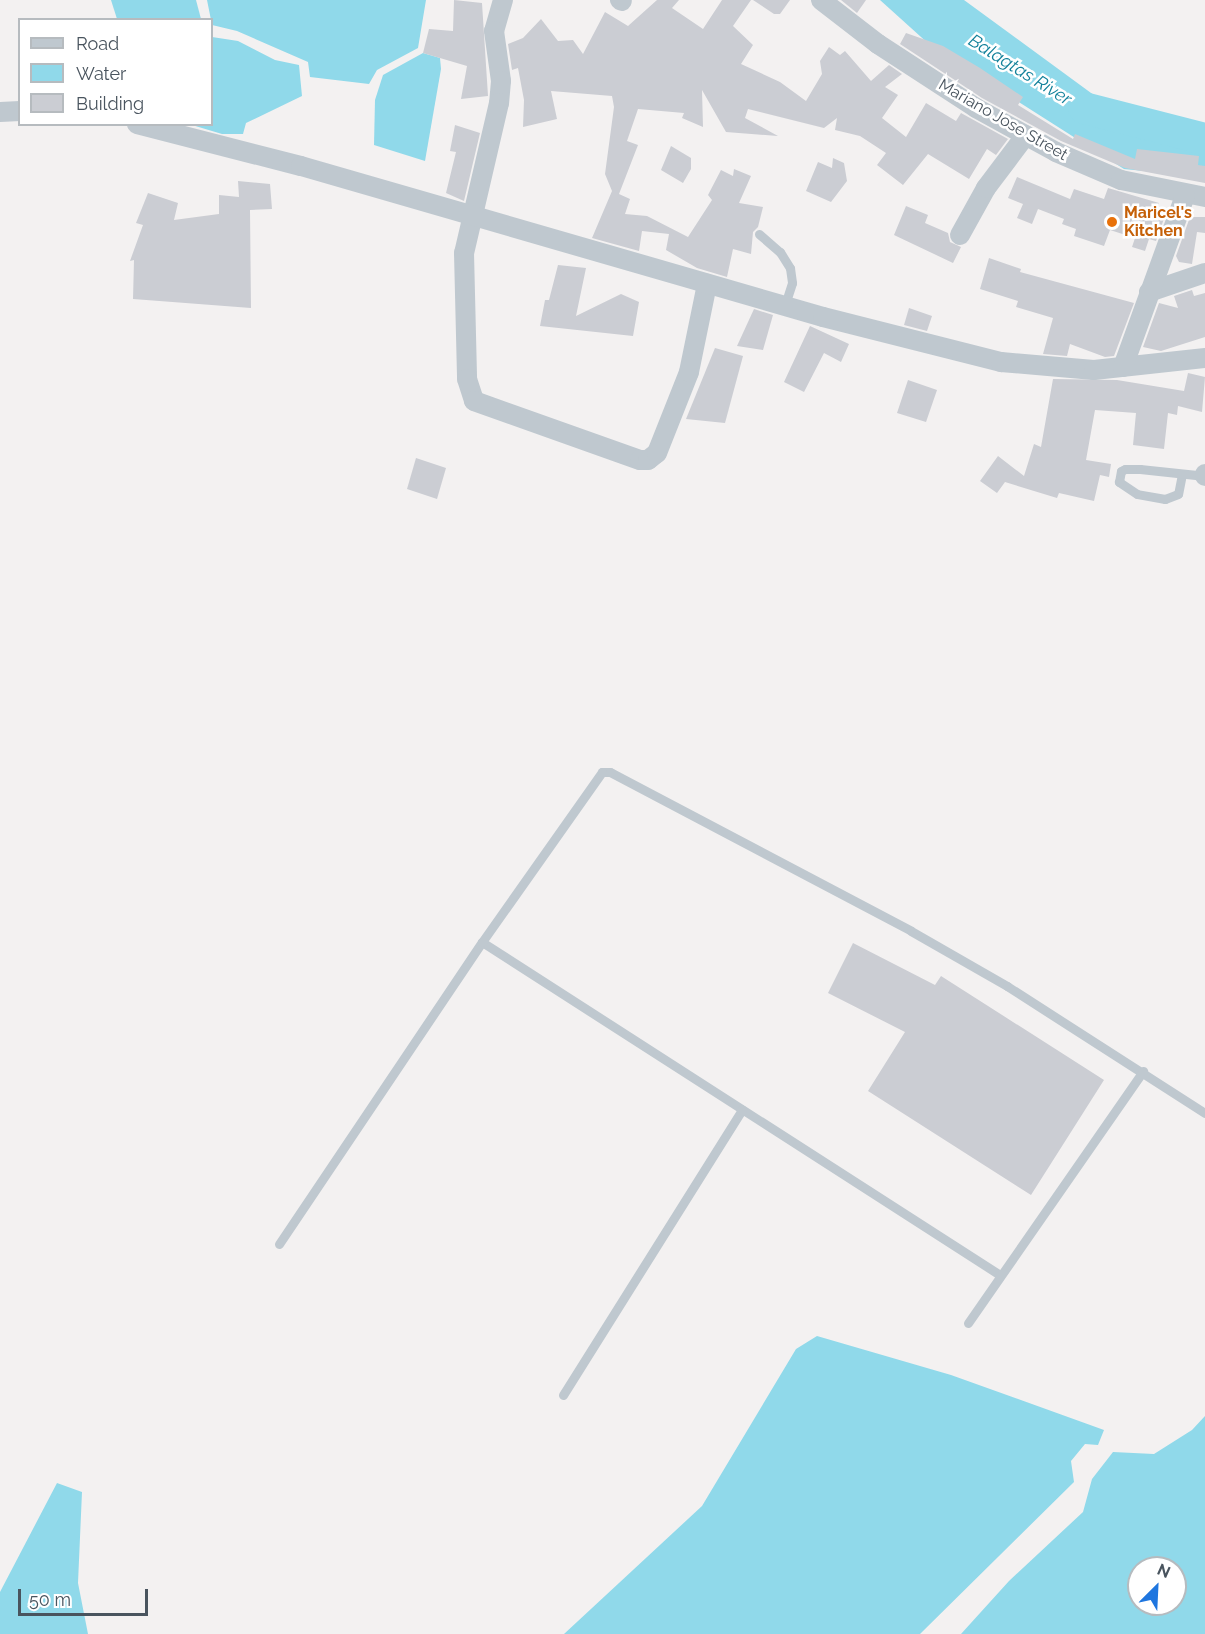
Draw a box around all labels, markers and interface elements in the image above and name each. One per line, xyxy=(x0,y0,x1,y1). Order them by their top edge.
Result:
legend xyxy=(18,18,213,126)
water label: Balagtas River xyxy=(965,30,1075,110)
text: Road xyxy=(76,33,119,54)
text: Water xyxy=(76,63,126,84)
street label: Mariano Jose Street xyxy=(935,75,1071,165)
text: Building xyxy=(76,93,144,114)
place label: Maricel's Kitchen xyxy=(1124,203,1192,241)
marker: Maricel's Kitchen xyxy=(1105,215,1119,229)
north arrow xyxy=(1127,1556,1187,1616)
text: N xyxy=(1154,1560,1173,1582)
scale bar xyxy=(21,1577,152,1615)
text: 50 m xyxy=(29,1589,71,1610)

